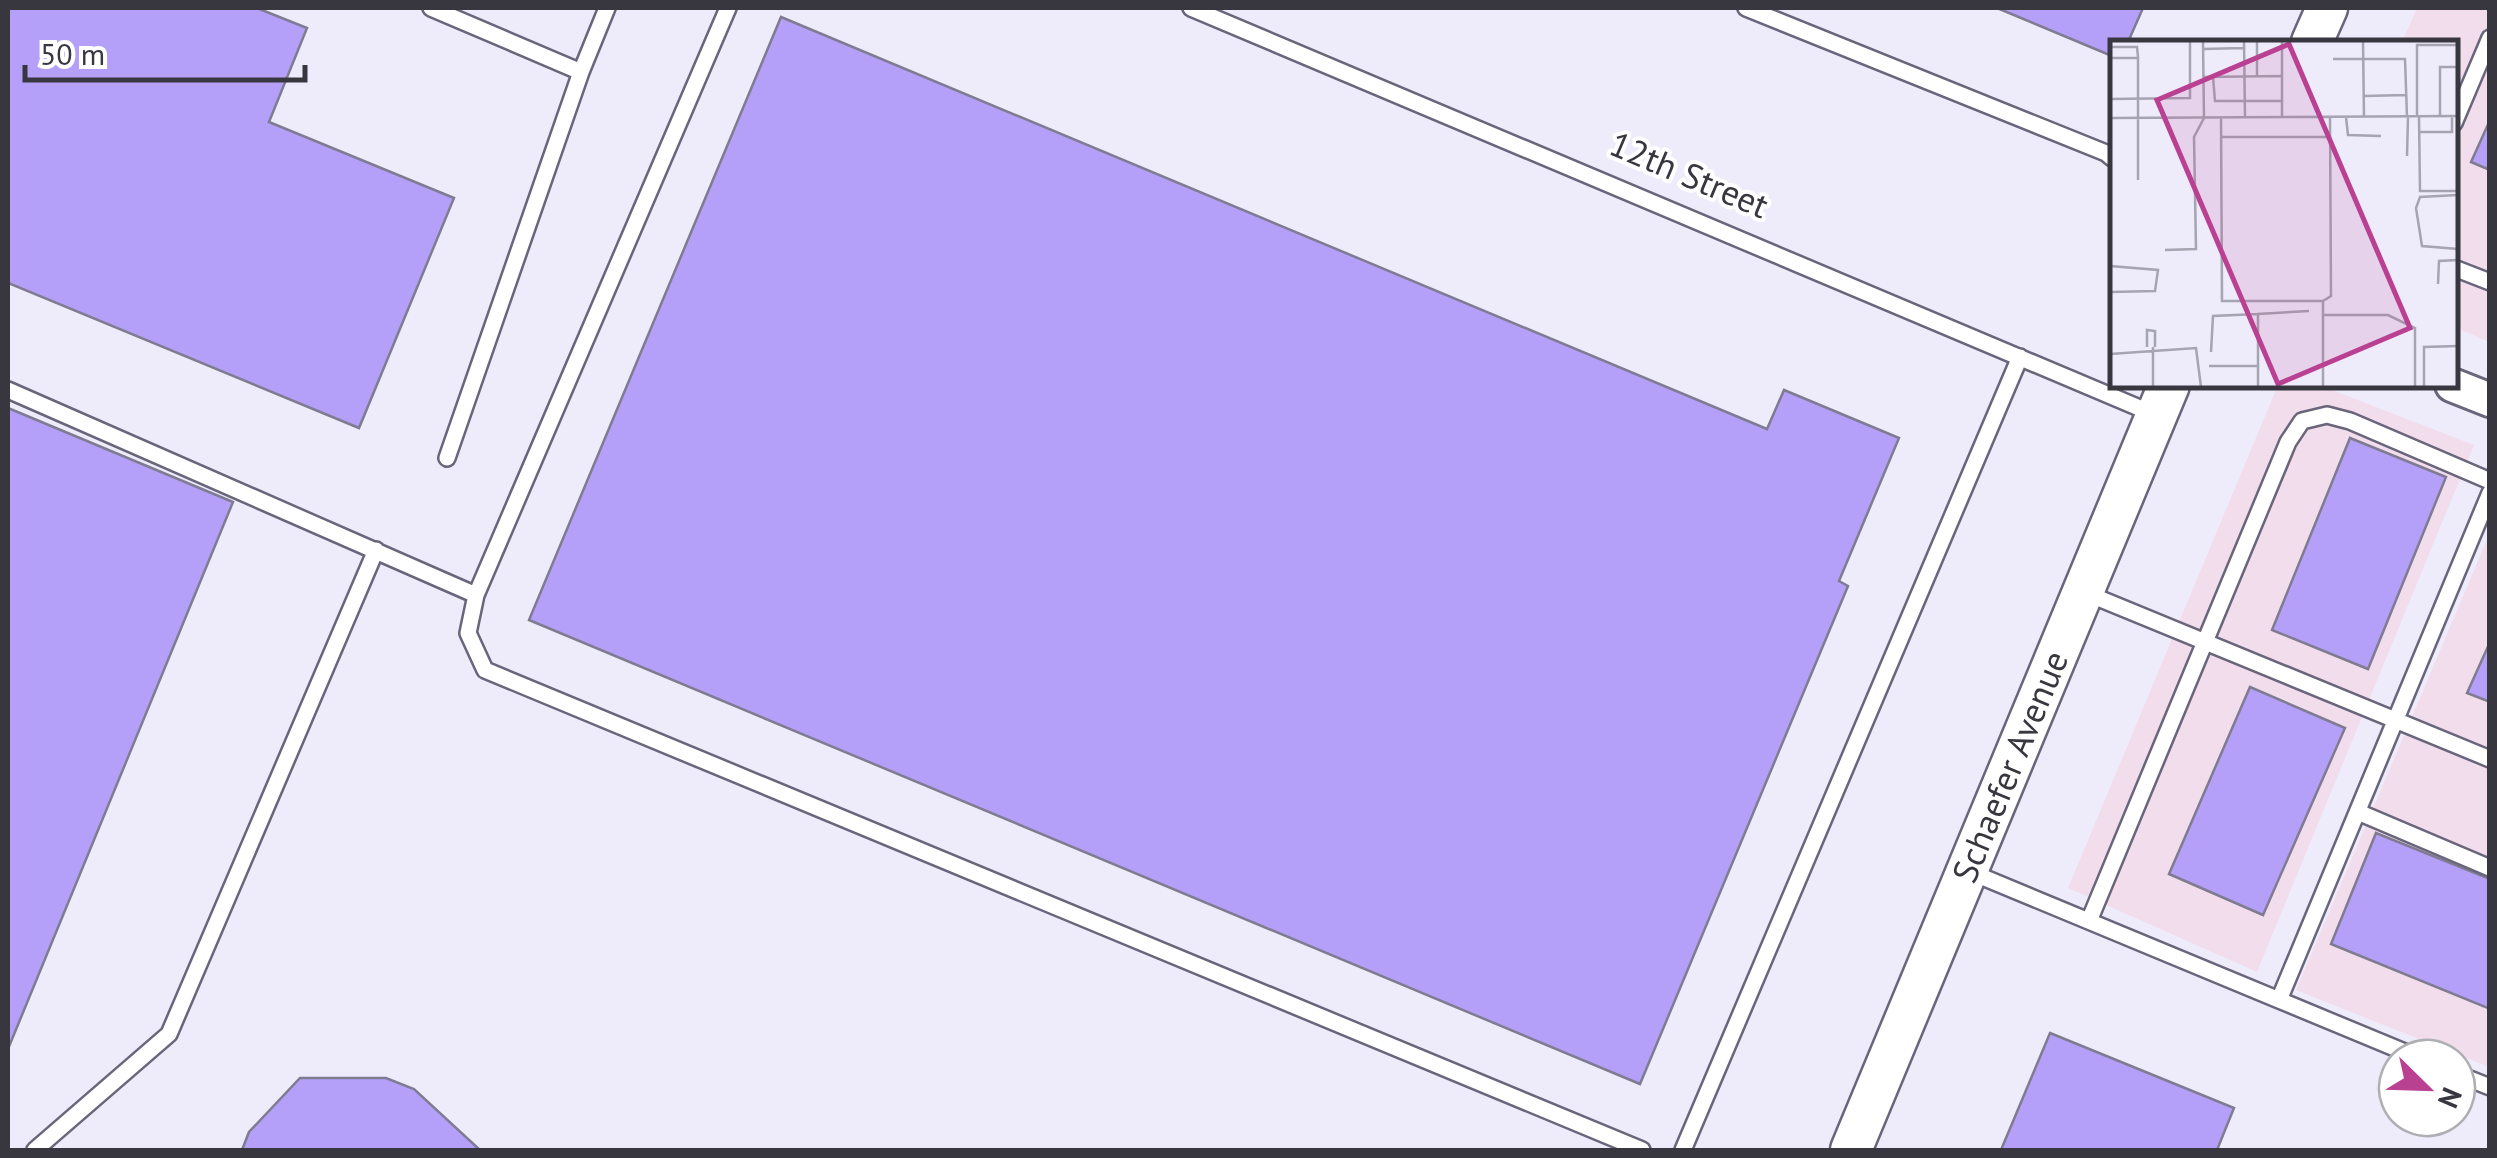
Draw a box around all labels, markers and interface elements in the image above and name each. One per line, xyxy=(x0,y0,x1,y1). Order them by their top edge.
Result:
scale bar xyxy=(25,20,305,82)
text: 50 m xyxy=(40,34,105,73)
inset map xyxy=(2110,40,2457,388)
street label: 12th Street xyxy=(1603,120,1776,228)
street label: Schaefer Avenue xyxy=(1941,644,2078,889)
north arrow xyxy=(2377,1038,2477,1138)
text: N xyxy=(2430,1082,2471,1114)

